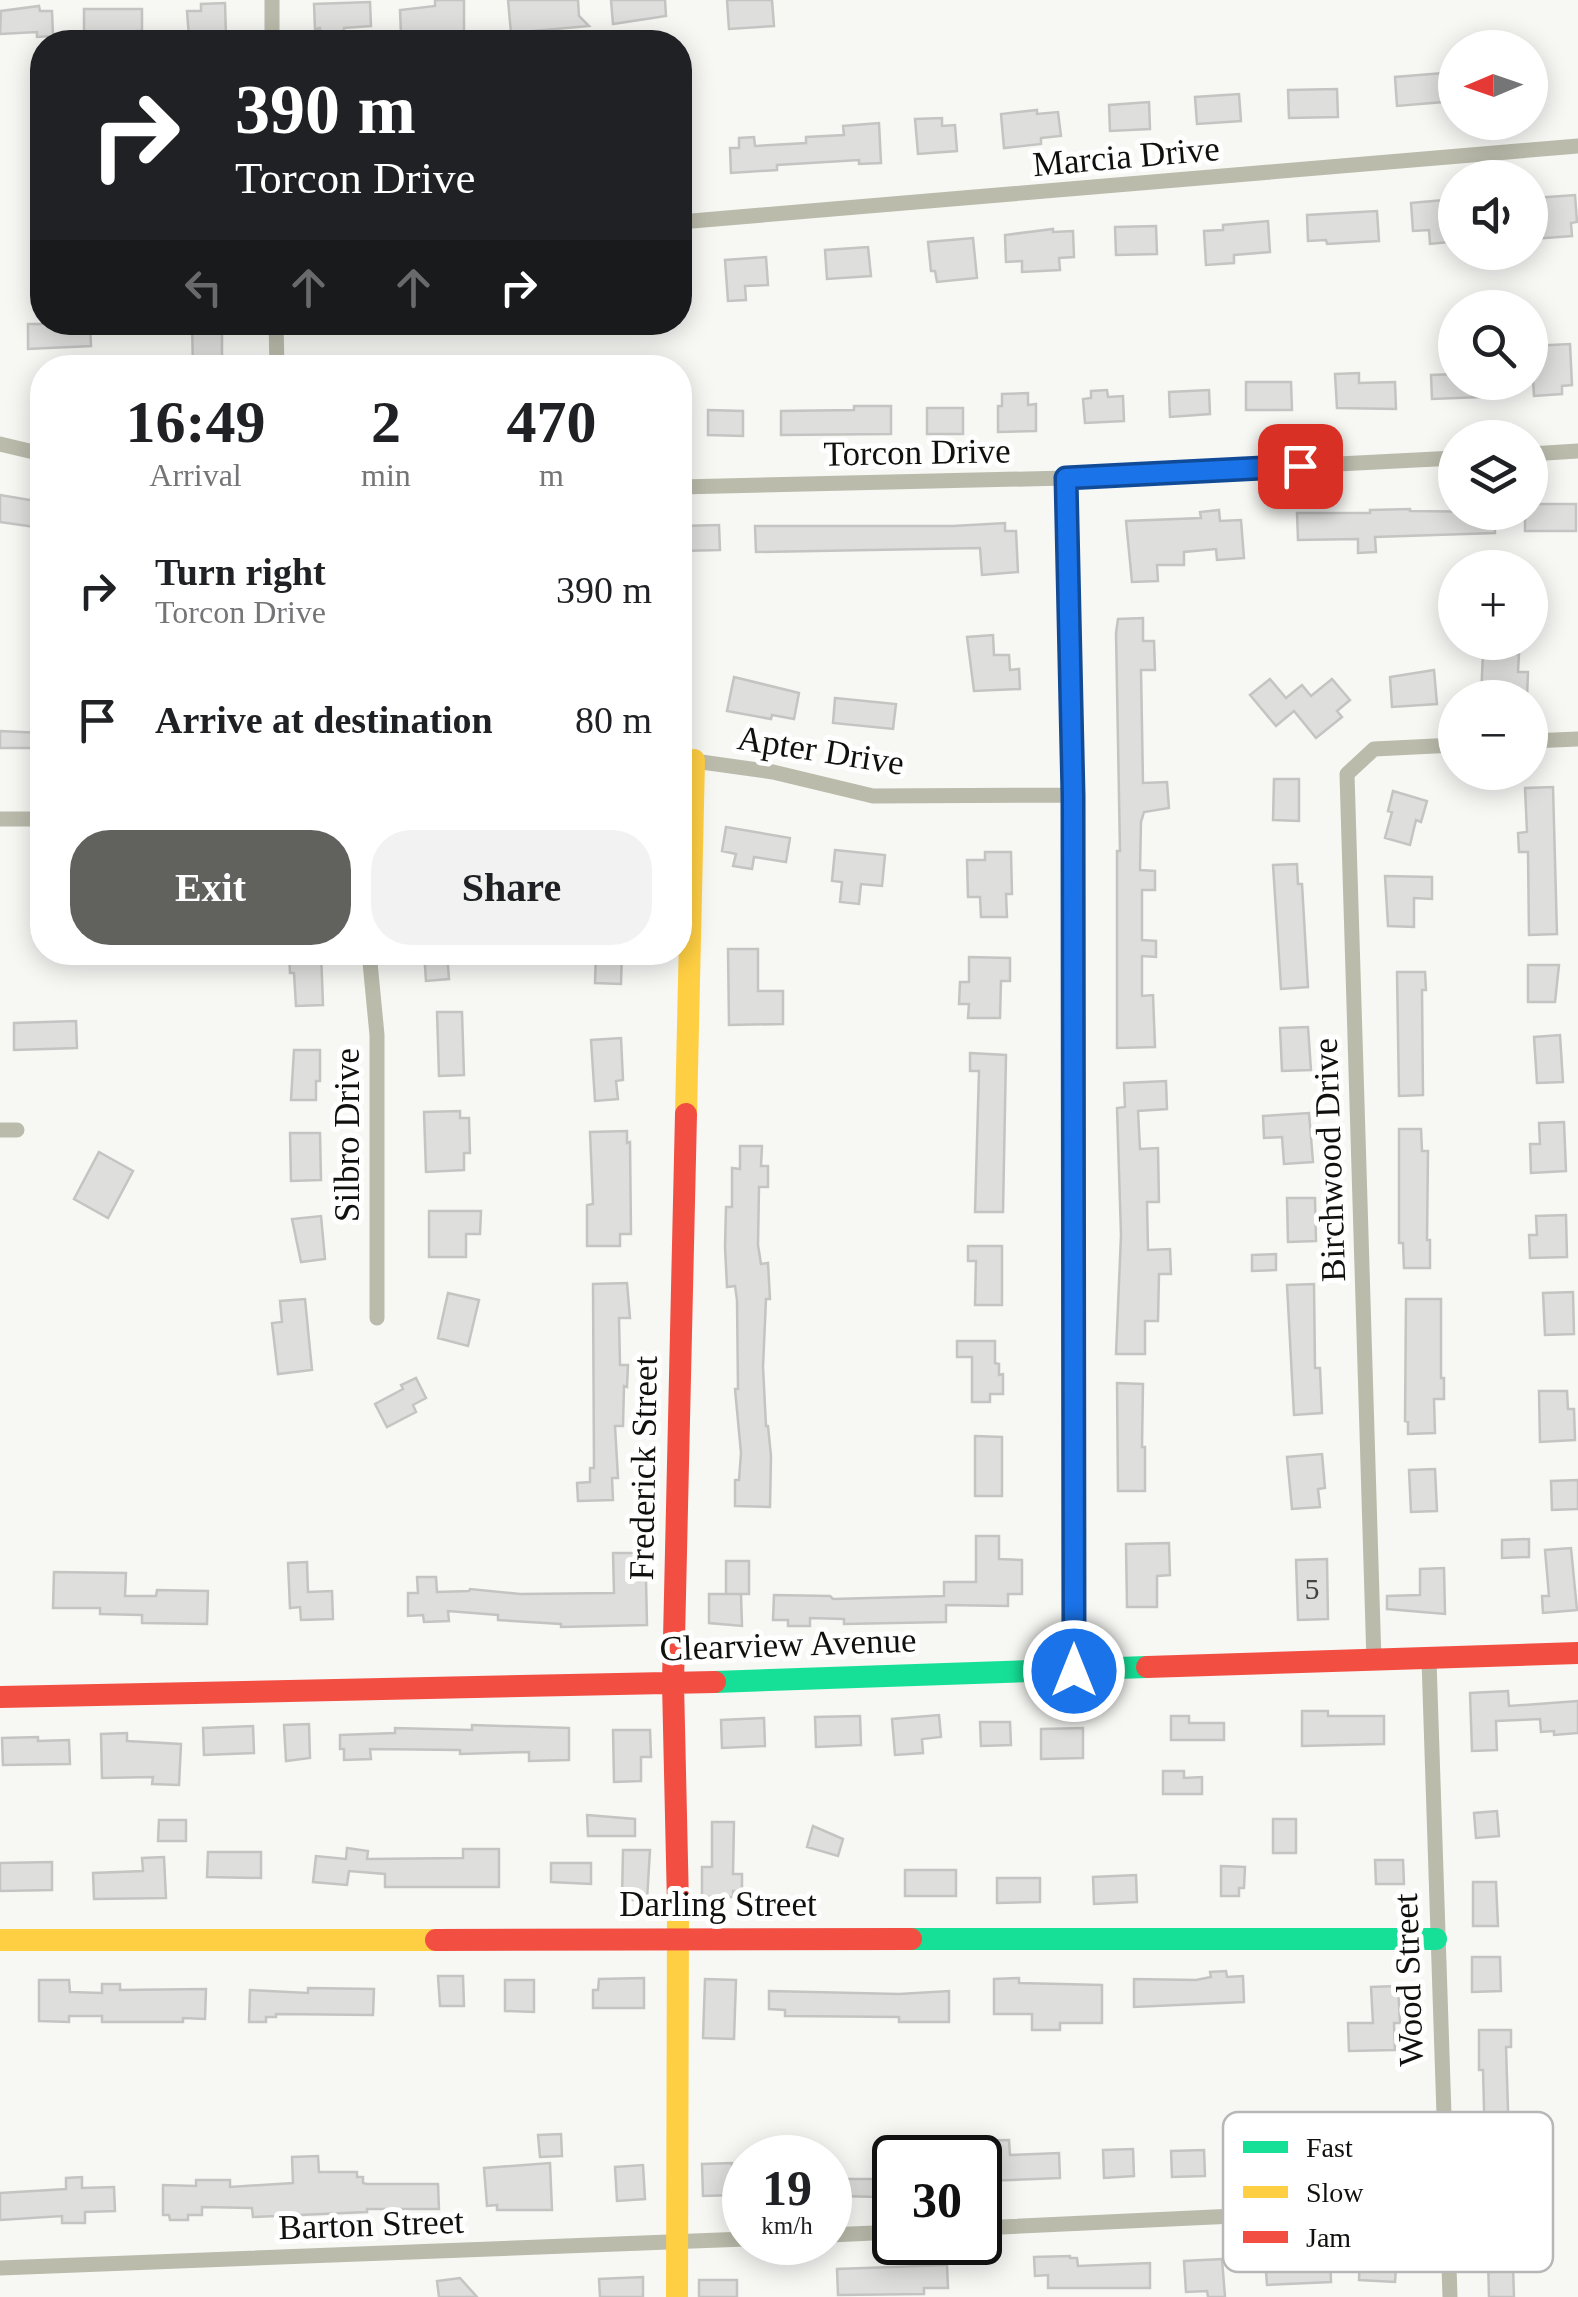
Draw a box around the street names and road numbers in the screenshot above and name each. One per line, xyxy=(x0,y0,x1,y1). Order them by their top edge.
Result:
street label: Marcia Drive xyxy=(1031,129,1221,184)
street label: Torcon Drive xyxy=(823,431,1011,474)
street label: Apter Drive xyxy=(735,718,907,783)
street label: Birchwood Drive xyxy=(1306,1037,1353,1283)
street label: Silbro Drive xyxy=(328,1048,367,1222)
street label: Frederick Street xyxy=(622,1355,665,1581)
street label: Clearview Avenue xyxy=(659,1621,917,1668)
street label: Darling Street xyxy=(619,1885,817,1924)
street label: Wood Street xyxy=(1386,1893,1431,2067)
street label: Barton Street xyxy=(278,2202,465,2247)

